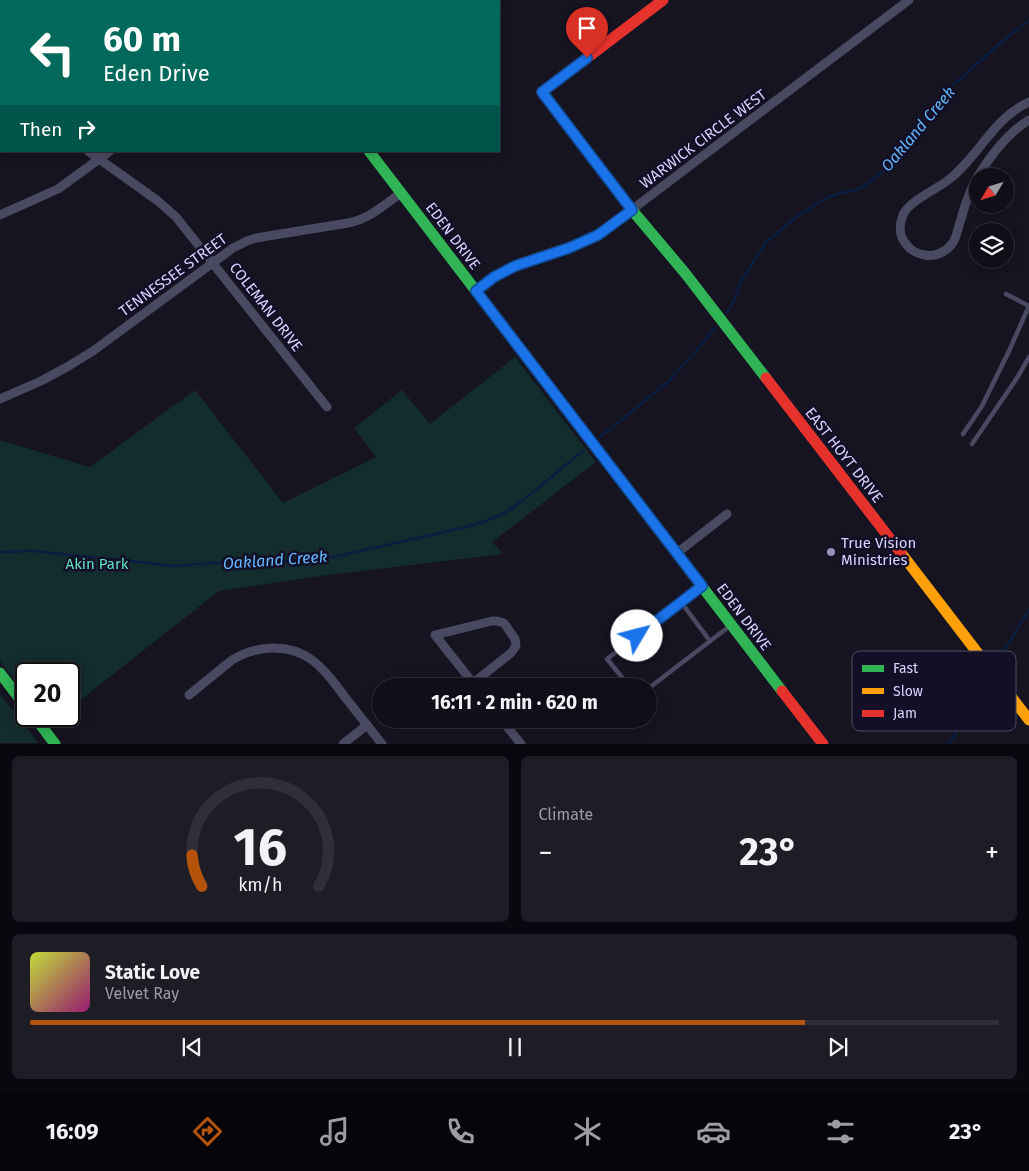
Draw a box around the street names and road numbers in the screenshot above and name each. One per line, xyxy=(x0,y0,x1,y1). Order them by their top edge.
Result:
street label: WARWICK CIRCLE WEST xyxy=(636,85,770,192)
street label: EDEN DRIVE xyxy=(422,199,484,273)
street label: TENNESSEE STREET xyxy=(116,230,231,320)
street label: COLEMAN DRIVE xyxy=(226,259,306,355)
street label: EAST HOYT DRIVE xyxy=(801,404,887,506)
street label: EDEN DRIVE xyxy=(713,580,775,654)

